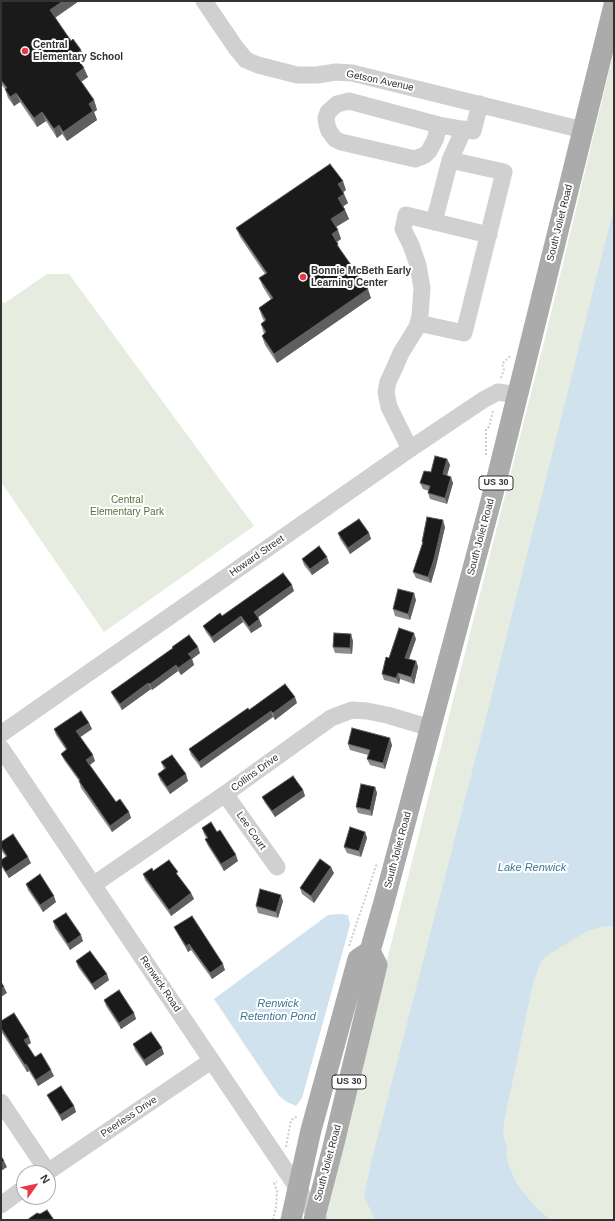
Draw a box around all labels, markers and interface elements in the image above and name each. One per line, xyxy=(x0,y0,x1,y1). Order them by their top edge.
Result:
place label: Central Elementary School xyxy=(33,39,123,62)
marker: Central Elementary School xyxy=(20,46,30,56)
street label: Getson Avenue xyxy=(345,68,415,94)
street label: South Joliet Road xyxy=(545,183,575,263)
place label: Bonnie McBeth Early Learning Center xyxy=(311,265,411,288)
marker: Bonnie McBeth Early Learning Center xyxy=(298,272,308,282)
road number: US 30 xyxy=(479,476,513,490)
park label: Central Elementary Park xyxy=(90,494,164,518)
street label: South Joliet Road xyxy=(465,497,497,577)
street label: Howard Street xyxy=(227,533,287,579)
street label: Collins Drive xyxy=(229,752,281,794)
street label: Lee Court xyxy=(233,810,269,852)
street label: South Joliet Road xyxy=(382,810,414,890)
water label: Lake Renwick xyxy=(498,861,566,875)
street label: Renwick Road xyxy=(137,954,183,1014)
water label: Renwick Retention Pond xyxy=(240,997,316,1023)
road number: US 30 xyxy=(332,1075,366,1089)
street label: Peerless Drive xyxy=(99,1094,159,1140)
street label: South Joliet Road xyxy=(312,1123,344,1203)
north arrow xyxy=(16,1165,56,1205)
text: N xyxy=(38,1172,52,1186)

